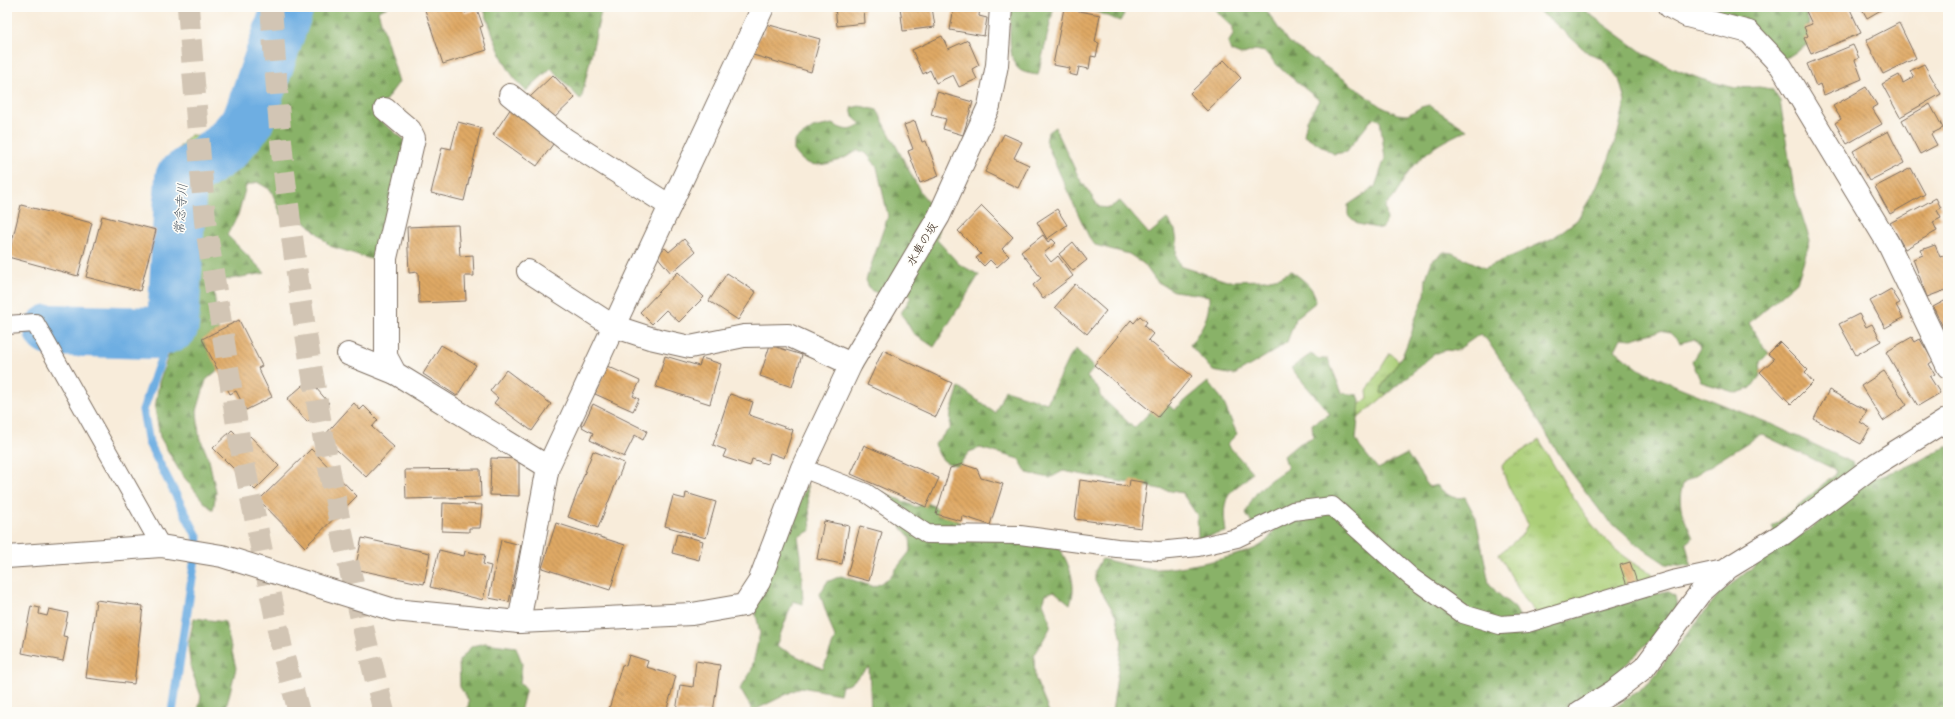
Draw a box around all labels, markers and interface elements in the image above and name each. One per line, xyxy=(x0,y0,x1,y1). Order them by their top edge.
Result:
water label: 常念寺川 xyxy=(171,183,191,236)
street label: 水車の坂 xyxy=(904,220,941,269)

